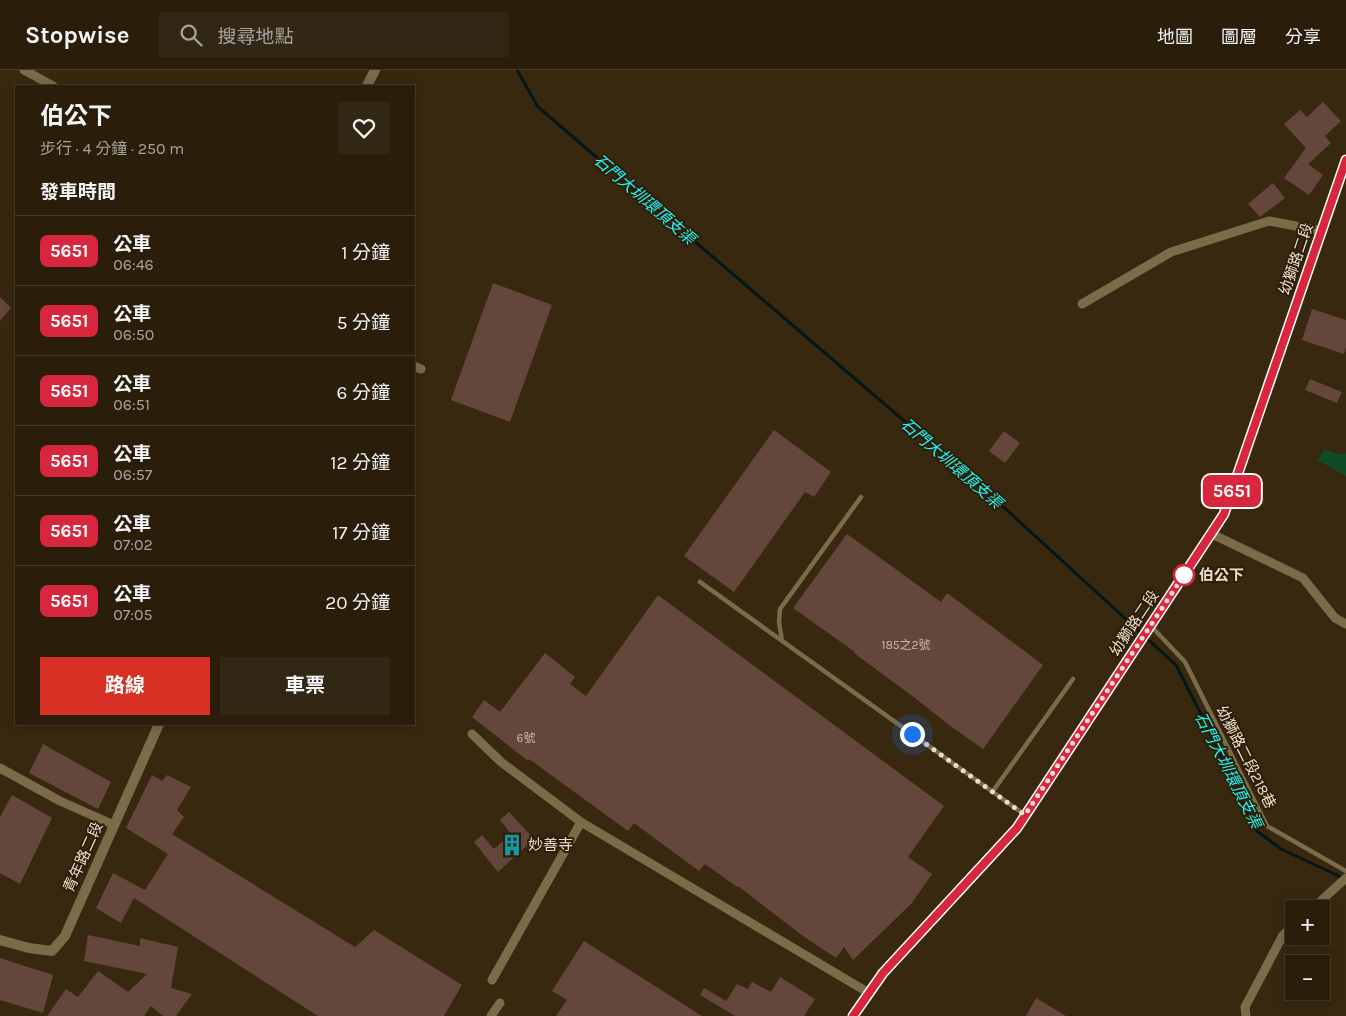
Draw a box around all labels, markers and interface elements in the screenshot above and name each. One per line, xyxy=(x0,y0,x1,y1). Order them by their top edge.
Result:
search box xyxy=(159,12,509,57)
text: Stopwise xyxy=(25,21,129,49)
icon: search xyxy=(177,21,205,49)
text: 搜尋地點 xyxy=(217,26,293,48)
text: 地圖 xyxy=(1157,26,1193,48)
text: 圖層 xyxy=(1221,26,1257,48)
text: 分享 xyxy=(1285,26,1321,48)
text: 伯公下 xyxy=(40,102,112,130)
button: heart xyxy=(338,102,390,154)
text: 步行 · 4 分鐘 · 250 m xyxy=(40,139,184,158)
water label: 石門大圳環頂支渠 xyxy=(590,150,701,250)
text: 發車時間 xyxy=(40,181,116,203)
street label: 幼獅路二段 xyxy=(1275,221,1317,297)
text: 公車 xyxy=(113,233,151,255)
text: 5651 xyxy=(50,240,88,262)
text: 1 分鐘 xyxy=(341,242,390,264)
text: 06:46 xyxy=(113,255,154,274)
text: 公車 xyxy=(113,303,151,325)
text: 5651 xyxy=(50,310,88,332)
text: 5 分鐘 xyxy=(337,312,390,334)
text: 06:50 xyxy=(113,325,154,344)
text: 公車 xyxy=(113,373,151,395)
text: 5651 xyxy=(50,380,88,402)
text: 6 分鐘 xyxy=(337,382,390,404)
text: 06:51 xyxy=(113,395,150,414)
water label: 石門大圳環頂支渠 xyxy=(897,414,1008,514)
text: 公車 xyxy=(113,443,151,465)
text: 5651 xyxy=(50,450,88,472)
text: 12 分鐘 xyxy=(330,452,390,474)
text: 06:57 xyxy=(113,465,152,484)
line badge: 5651 xyxy=(1197,475,1267,507)
text: 5651 xyxy=(1213,480,1251,502)
text: 公車 xyxy=(113,513,151,535)
text: 5651 xyxy=(50,520,88,542)
text: 17 分鐘 xyxy=(332,522,390,544)
text: 07:02 xyxy=(113,535,153,554)
marker: 伯公下 xyxy=(1173,564,1195,586)
place label: 伯公下 xyxy=(1199,566,1244,584)
text: 公車 xyxy=(113,583,151,605)
street label: 幼獅路二段 xyxy=(1106,587,1162,659)
text: 5651 xyxy=(50,590,88,612)
text: 20 分鐘 xyxy=(325,592,390,614)
text: 07:05 xyxy=(113,605,153,624)
house number: 185之2號 xyxy=(881,638,931,652)
button: 路線 xyxy=(40,657,210,715)
button: 車票 xyxy=(220,657,390,715)
street label: 幼獅路二段218巷 xyxy=(1212,703,1280,811)
water label: 石門大圳環頂支渠 xyxy=(1191,709,1267,833)
your location xyxy=(900,722,925,747)
house number: 6號 xyxy=(517,731,535,745)
street label: 青年路二段 xyxy=(60,819,106,895)
building icon: 妙善寺 xyxy=(499,832,525,858)
place label: 妙善寺 xyxy=(528,836,573,854)
map controls xyxy=(1285,900,1330,1000)
button: + xyxy=(1285,900,1330,945)
button: − xyxy=(1285,955,1330,1000)

